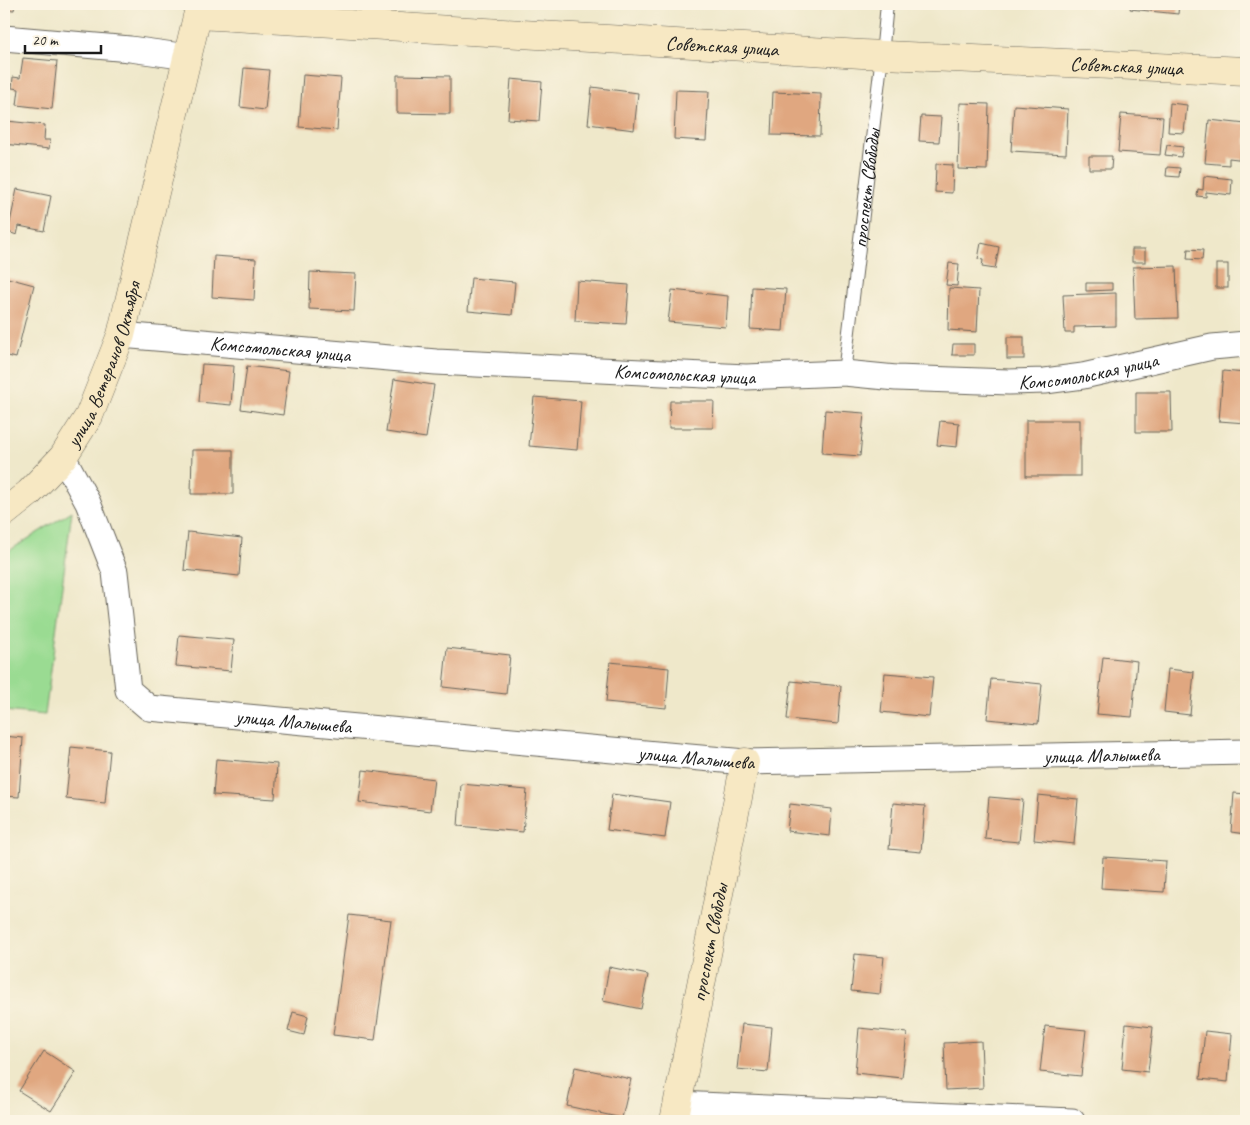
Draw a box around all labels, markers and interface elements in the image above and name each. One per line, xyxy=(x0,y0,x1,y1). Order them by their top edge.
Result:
scale bar xyxy=(25,22,101,54)
street label: Советская улица xyxy=(665,30,780,62)
text: 20 m xyxy=(32,31,59,50)
street label: Советская улица xyxy=(1070,51,1185,81)
street label: проспект Свободы xyxy=(847,126,886,249)
street label: улица Ветеранов Октября xyxy=(60,277,147,452)
street label: Комсомольская улица xyxy=(209,331,354,368)
street label: Комсомольская улица xyxy=(1018,347,1162,395)
street label: Комсомольская улица xyxy=(613,359,758,390)
street label: улица Малышева xyxy=(234,704,354,739)
street label: улица Малышева xyxy=(636,740,756,775)
street label: улица Малышева xyxy=(1042,742,1162,769)
street label: проспект Свободы xyxy=(686,880,734,1004)

